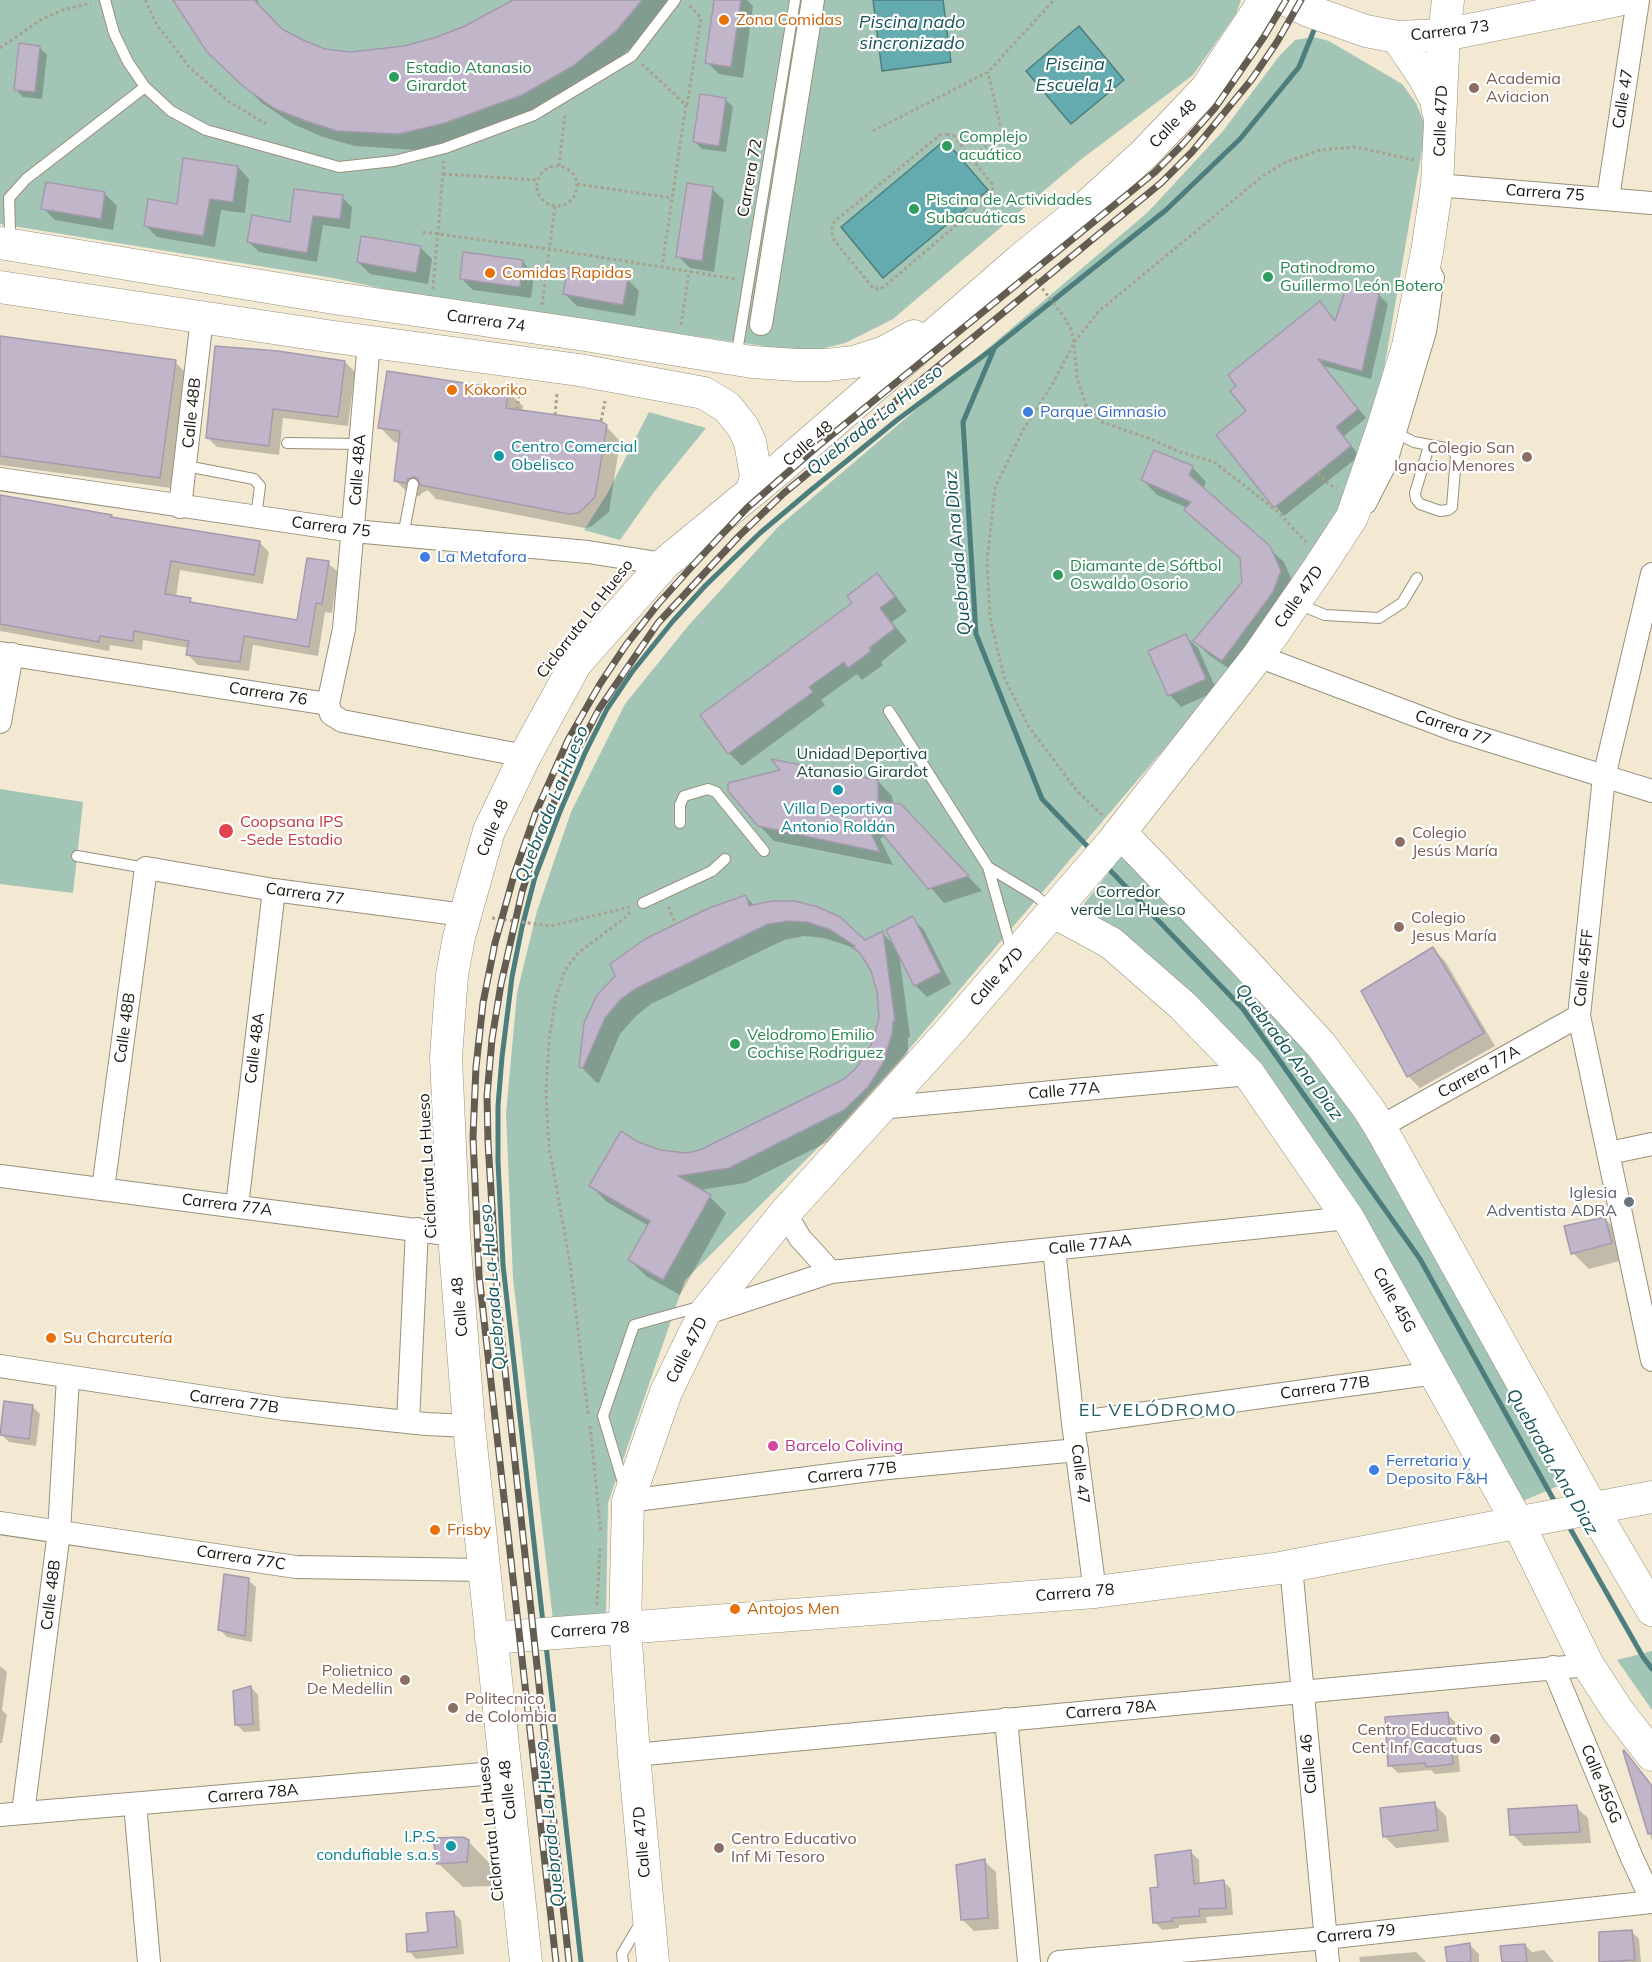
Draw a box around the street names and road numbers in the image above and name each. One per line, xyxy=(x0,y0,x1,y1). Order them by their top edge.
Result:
street label: Carrera 73 xyxy=(1410,17,1490,45)
street label: Calle 47 xyxy=(1609,68,1637,130)
street label: Calle 47D xyxy=(1430,85,1452,157)
street label: Calle 48 xyxy=(1145,96,1201,152)
street label: Carrera 72 xyxy=(734,137,766,219)
street label: Carrera 75 xyxy=(1505,181,1585,205)
street label: Carrera 74 xyxy=(445,306,527,336)
street label: Calle 48B xyxy=(179,377,205,449)
street label: Calle 48 xyxy=(779,417,837,471)
street label: Calle 48A xyxy=(346,434,370,506)
street label: Carrera 75 xyxy=(291,513,371,541)
street label: Ciclorruta La Hueso xyxy=(533,556,637,682)
street label: Calle 47D xyxy=(1271,562,1327,632)
street label: Carrera 76 xyxy=(227,678,309,710)
street label: Carrera 77 xyxy=(1412,706,1494,750)
street label: Calle 48 xyxy=(473,797,513,859)
street label: Carrera 77 xyxy=(264,879,346,909)
street label: Calle 45FF xyxy=(1570,928,1598,1008)
street label: Calle 47D xyxy=(966,944,1028,1010)
street label: Calle 48B xyxy=(111,992,139,1064)
street label: Calle 48A xyxy=(241,1011,269,1085)
street label: Carrera 77A xyxy=(1435,1042,1523,1102)
street label: Calle 77A xyxy=(1027,1078,1101,1104)
street label: Ciclorruta La Hueso xyxy=(415,1093,441,1239)
street label: Carrera 77A xyxy=(181,1190,273,1220)
street label: Calle 77AA xyxy=(1047,1231,1133,1259)
street label: Calle 45G xyxy=(1368,1264,1420,1336)
street label: Calle 48 xyxy=(448,1276,472,1338)
street label: Calle 47D xyxy=(662,1314,712,1386)
street label: Carrera 77B xyxy=(1279,1372,1371,1404)
street label: Carrera 77B xyxy=(188,1386,280,1418)
street label: Calle 47 xyxy=(1067,1443,1093,1505)
street label: Carrera 77B xyxy=(806,1458,898,1488)
street label: Carrera 77C xyxy=(195,1541,287,1575)
street label: Calle 48B xyxy=(37,1559,65,1631)
street label: Carrera 78 xyxy=(1035,1580,1115,1606)
street label: Carrera 78 xyxy=(550,1618,630,1642)
street label: Carrera 78A xyxy=(1065,1696,1157,1724)
street label: Calle 46 xyxy=(1297,1733,1321,1795)
street label: Calle 45GG xyxy=(1576,1742,1626,1826)
street label: Ciclorruta La Hueso xyxy=(474,1756,508,1902)
street label: Calle 48 xyxy=(495,1759,521,1821)
street label: Carrera 78A xyxy=(207,1780,299,1808)
street label: Calle 47D xyxy=(629,1805,655,1879)
street label: Carrera 79 xyxy=(1316,1920,1396,1948)

